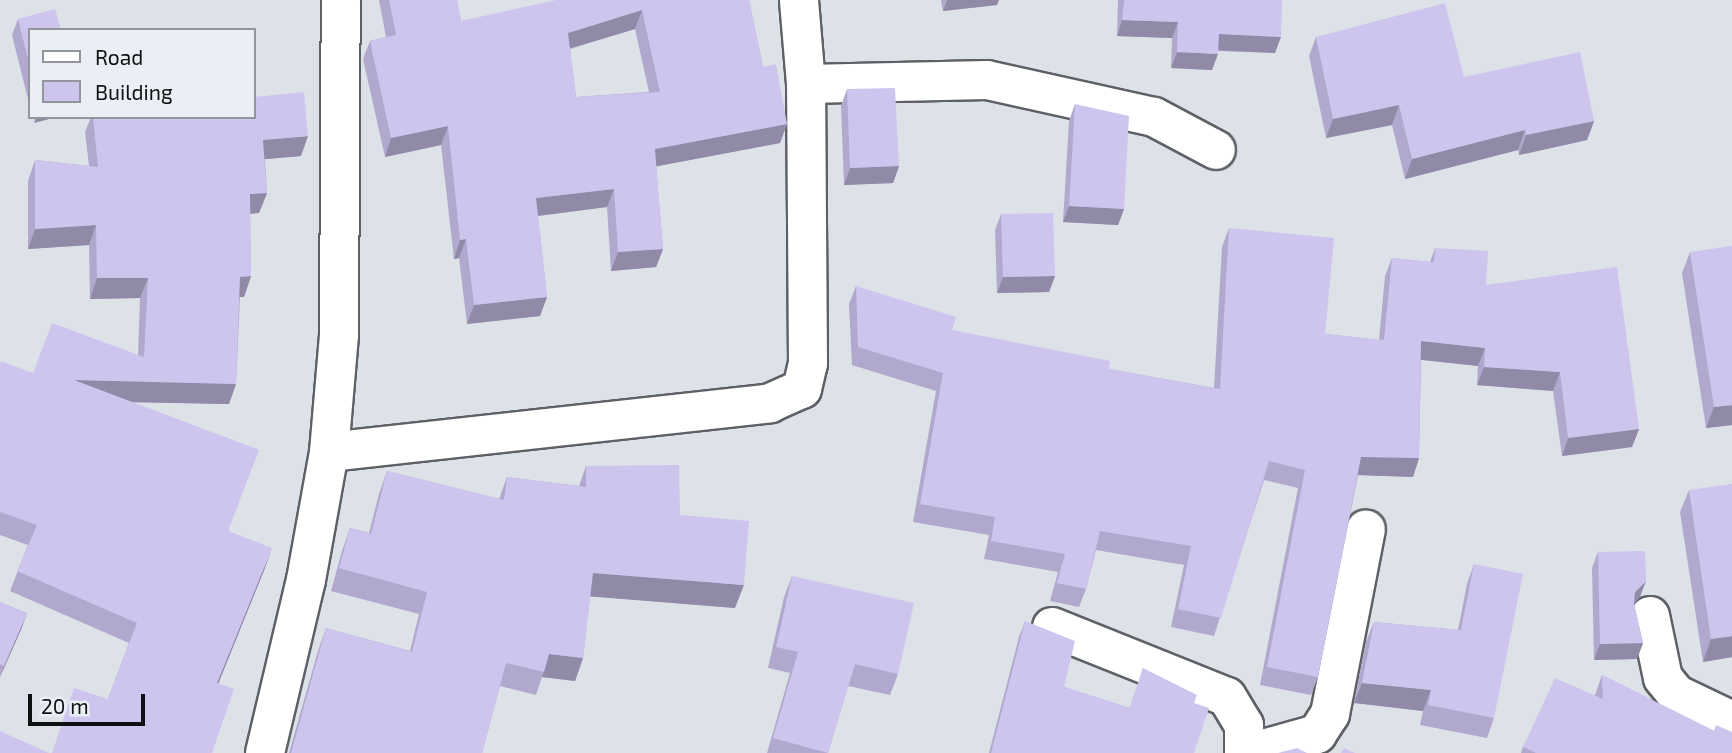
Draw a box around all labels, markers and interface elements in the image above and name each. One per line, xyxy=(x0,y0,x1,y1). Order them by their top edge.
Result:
legend xyxy=(28,28,256,119)
text: Road xyxy=(95,44,143,69)
text: Building xyxy=(95,79,173,104)
scale bar xyxy=(32,680,149,724)
text: 20 m xyxy=(41,693,89,718)

